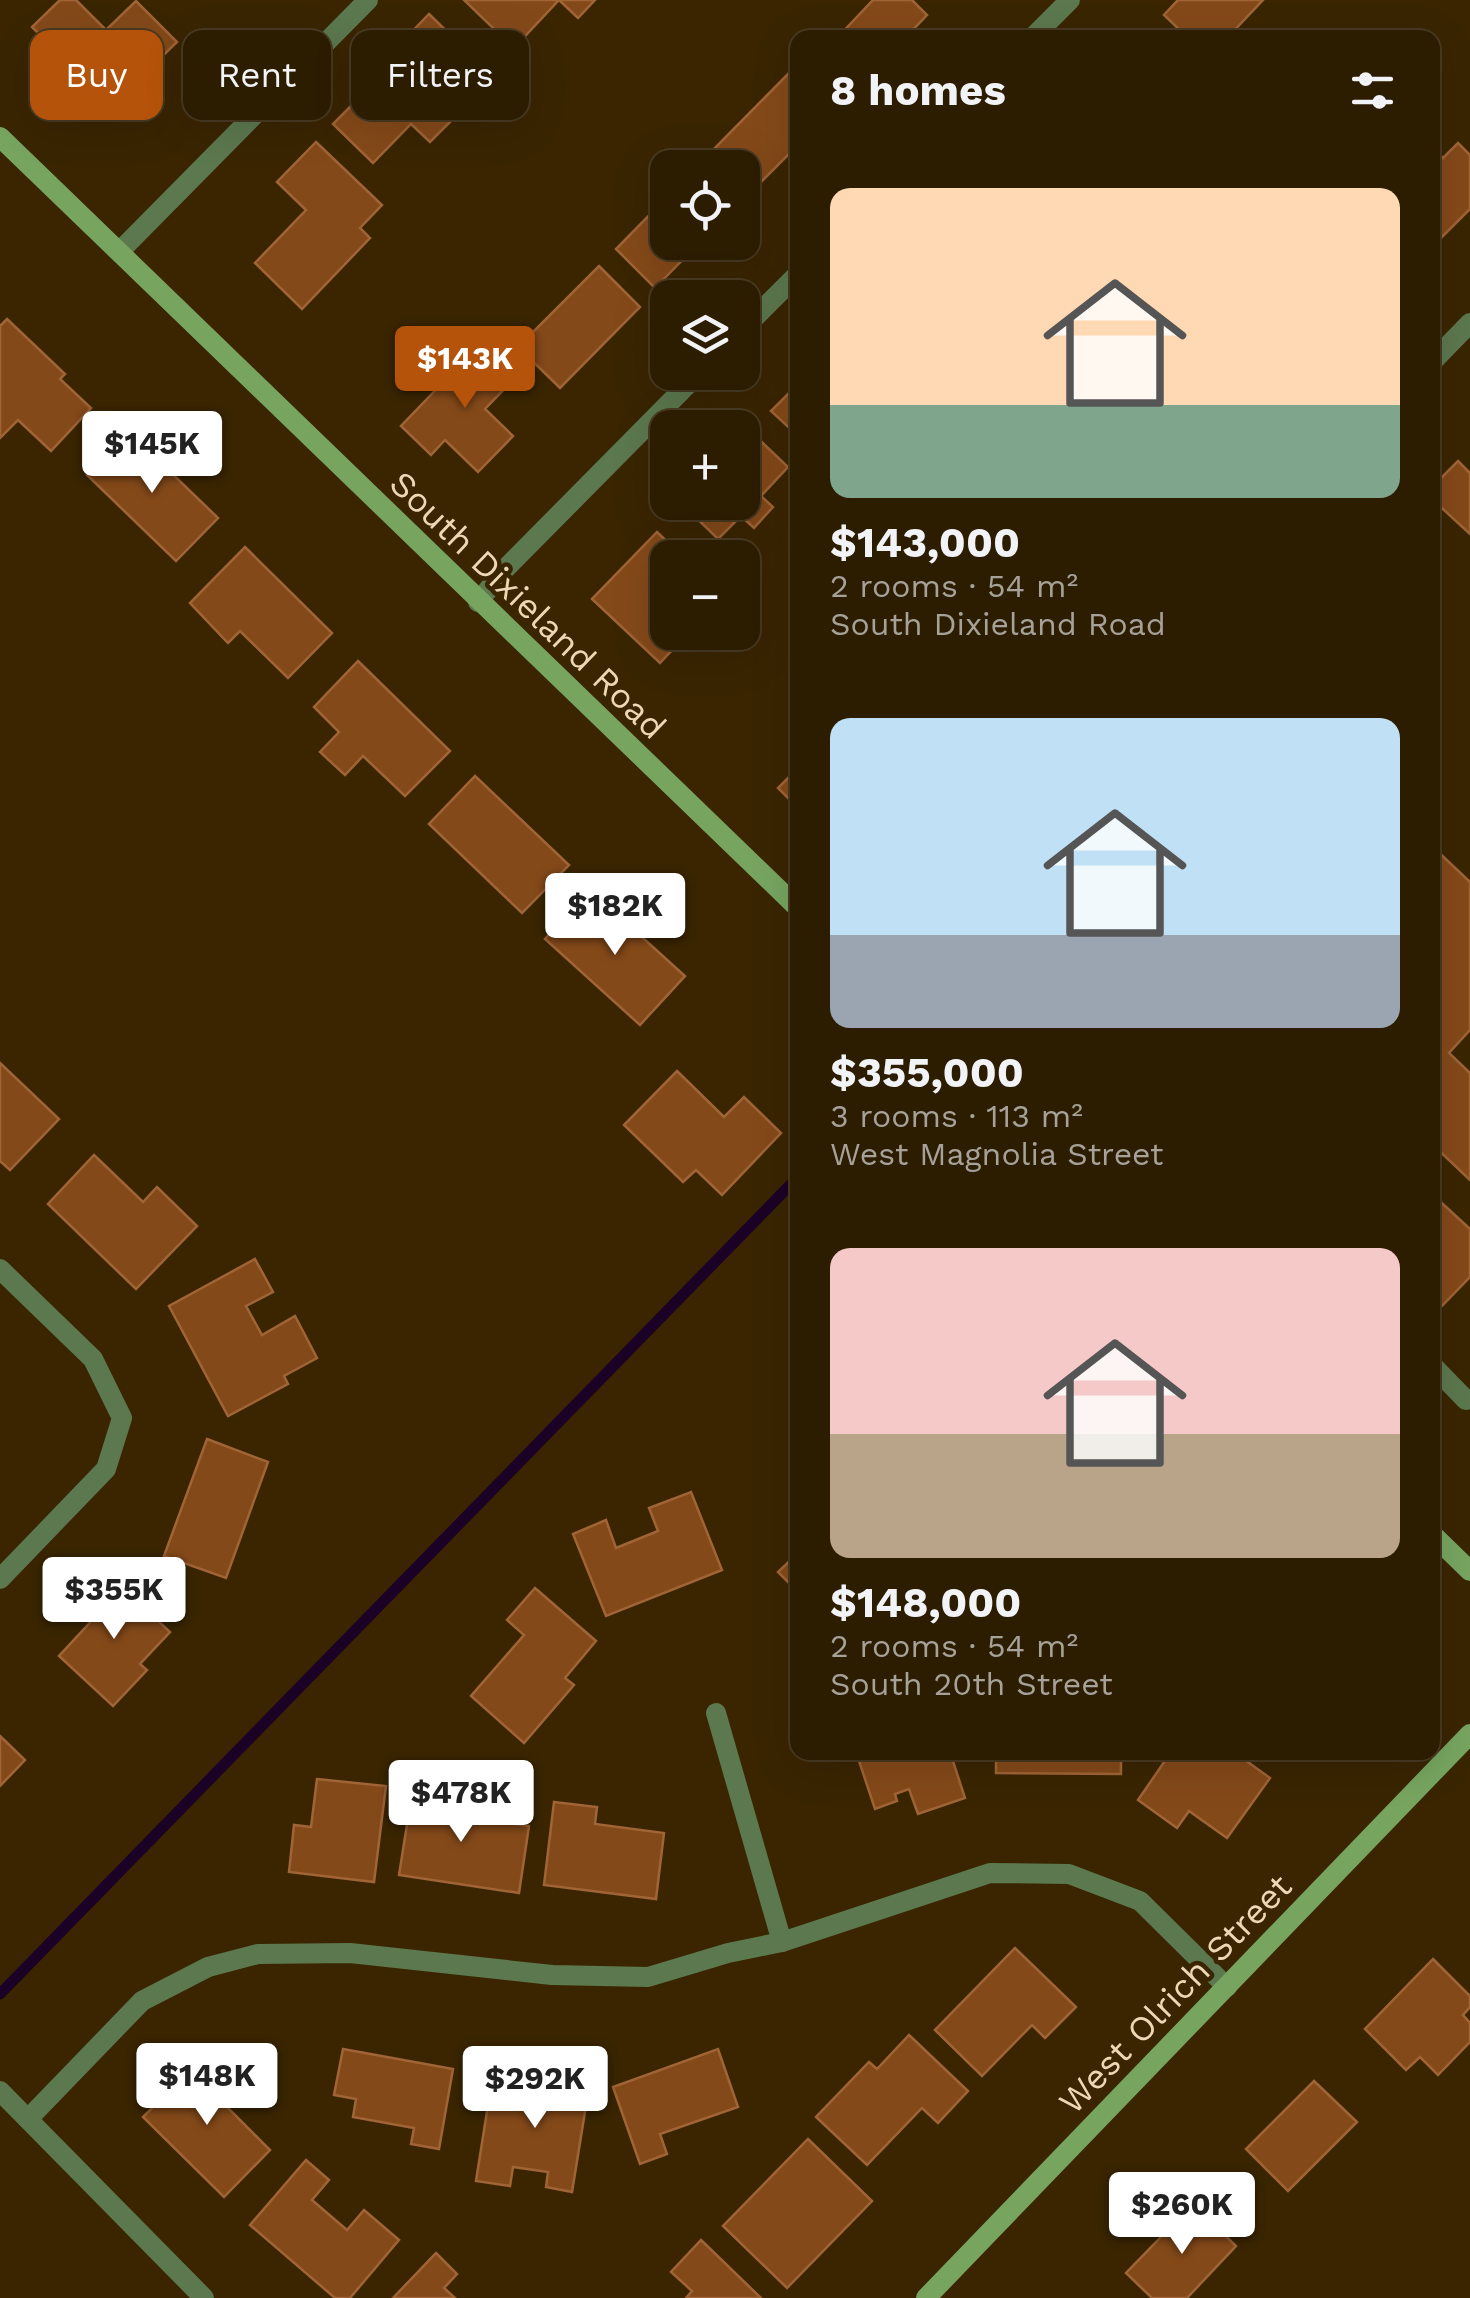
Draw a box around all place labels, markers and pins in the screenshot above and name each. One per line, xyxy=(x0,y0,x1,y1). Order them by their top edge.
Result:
pin: $143K xyxy=(395,326,535,411)
pin: $145K xyxy=(82,411,222,496)
pin: $182K xyxy=(545,873,685,958)
pin: $355K xyxy=(44,1557,184,1642)
pin: $478K xyxy=(391,1760,531,1845)
pin: $148K xyxy=(137,2043,277,2128)
pin: $292K xyxy=(465,2046,605,2131)
pin: $260K xyxy=(1112,2172,1252,2257)

